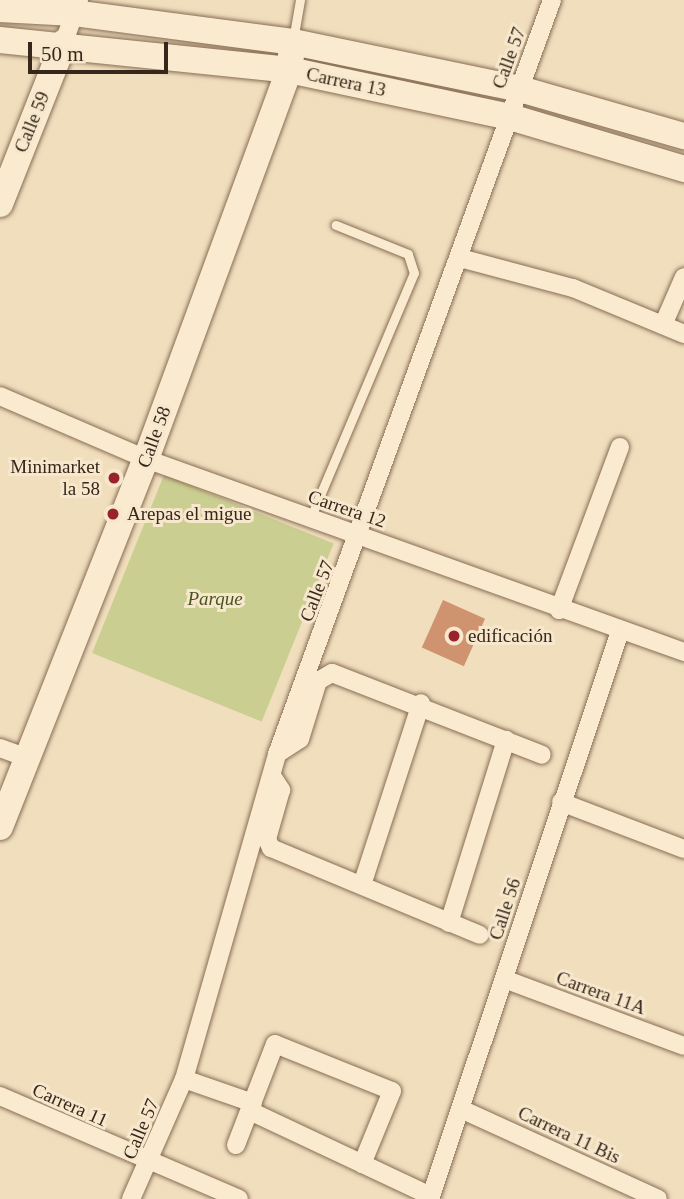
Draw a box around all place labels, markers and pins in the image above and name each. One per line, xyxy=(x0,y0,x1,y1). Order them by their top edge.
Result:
place label: Minimarket la 58 xyxy=(10,456,100,500)
marker: Minimarket la 58 xyxy=(106,470,122,486)
place label: Arepas el migue xyxy=(127,503,252,525)
marker: Arepas el migue xyxy=(105,506,121,522)
place label: edificación xyxy=(468,625,552,647)
marker: edificación xyxy=(446,628,462,644)

